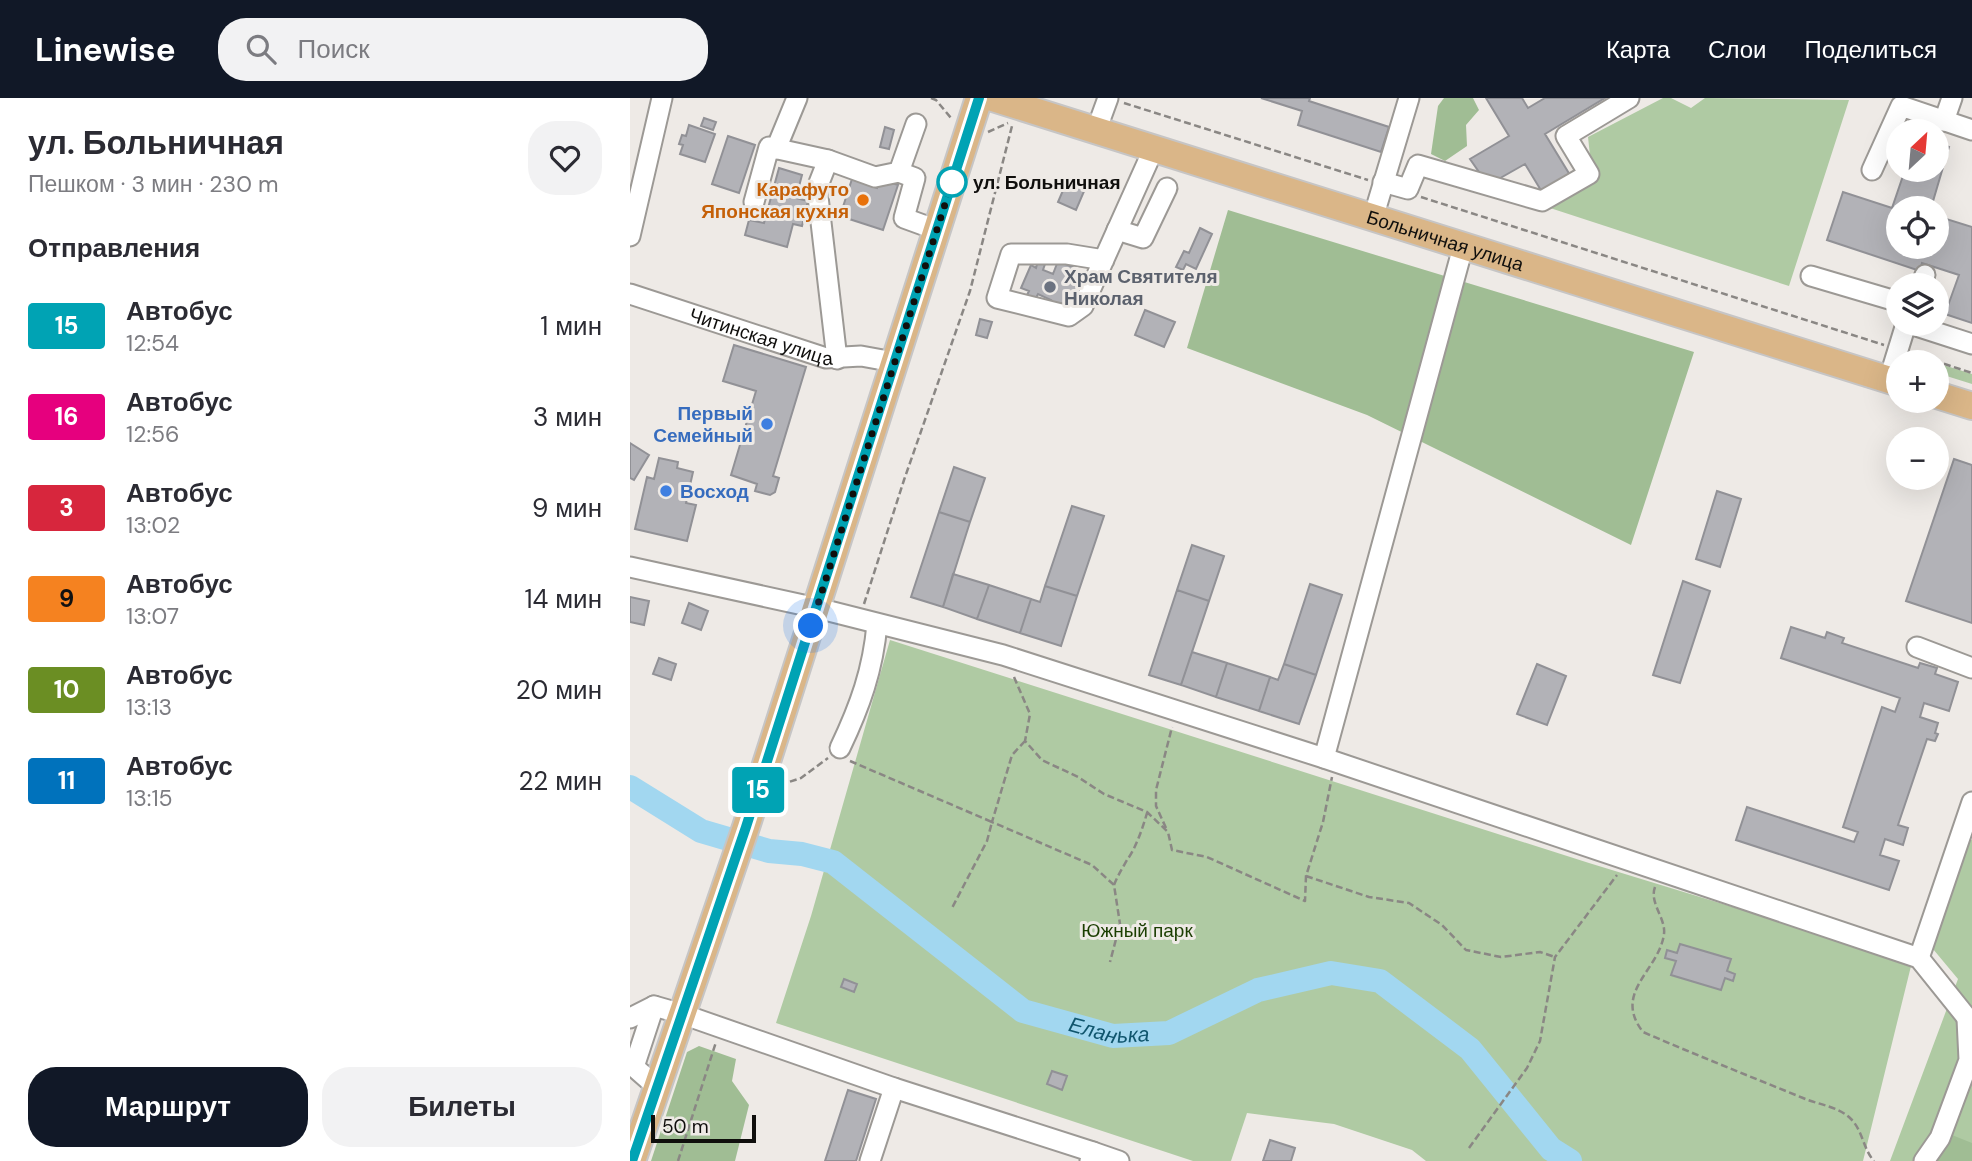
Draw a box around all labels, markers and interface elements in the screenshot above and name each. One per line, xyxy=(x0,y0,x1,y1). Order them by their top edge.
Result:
search box xyxy=(218,18,708,81)
text: Linewise xyxy=(35,28,176,71)
icon: search xyxy=(242,30,280,68)
text: Поиск xyxy=(298,32,370,66)
text: Карта xyxy=(1606,34,1670,65)
text: Слои xyxy=(1708,34,1766,65)
text: Поделиться xyxy=(1804,34,1937,65)
north arrow xyxy=(1886,119,1950,182)
map controls xyxy=(1886,119,1949,490)
text: ул. Больничная xyxy=(28,121,284,164)
button: heart xyxy=(528,121,602,195)
marker: ул. Больничная xyxy=(937,167,967,197)
text: Пешком · 3 мин · 230 m xyxy=(28,169,279,199)
place label: ул. Больничная xyxy=(973,170,1121,195)
place label: Карафуто Японская кухня xyxy=(701,177,849,224)
marker: Карафуто Японская кухня xyxy=(855,192,871,208)
button: locate xyxy=(1886,196,1949,259)
street label: Больничная улица xyxy=(1363,204,1527,277)
text: Отправления xyxy=(28,231,200,265)
place label: Храм Святителя Николая xyxy=(1064,264,1218,311)
button: layers xyxy=(1886,273,1949,336)
marker: Храм Святителя Николая xyxy=(1042,279,1058,295)
text: Автобус xyxy=(126,294,233,328)
street label: Читинская улица xyxy=(686,302,834,371)
text: 1 мин xyxy=(540,309,602,343)
text: 15 xyxy=(55,310,78,341)
text: 12:54 xyxy=(126,328,179,358)
button: + xyxy=(1886,350,1949,413)
text: Автобус xyxy=(126,385,233,419)
text: 3 мин xyxy=(533,400,602,434)
text: 16 xyxy=(55,401,78,432)
place label: Первый Семейный xyxy=(653,401,753,448)
marker: Первый Семейный xyxy=(759,416,775,432)
text: 12:56 xyxy=(126,419,180,449)
button: − xyxy=(1886,427,1949,490)
text: Автобус xyxy=(126,476,233,510)
place label: Восход xyxy=(680,479,749,504)
marker: Восход xyxy=(658,483,674,499)
text: 9 мин xyxy=(532,491,602,525)
text: 3 xyxy=(59,492,74,523)
text: 13:02 xyxy=(126,510,180,540)
text: Автобус xyxy=(126,567,233,601)
text: 14 мин xyxy=(524,582,602,616)
text: 9 xyxy=(59,583,74,614)
text: 13:07 xyxy=(126,601,179,631)
your location xyxy=(793,608,828,643)
text: Автобус xyxy=(126,658,233,692)
text: 20 мин xyxy=(516,673,602,707)
text: 10 xyxy=(54,674,79,705)
text: 13:13 xyxy=(126,692,172,722)
text: Автобус xyxy=(126,749,233,783)
text: 22 мин xyxy=(518,764,602,798)
text: 11 xyxy=(58,765,75,796)
line badge: 15 xyxy=(726,767,790,813)
text: 15 xyxy=(746,774,770,805)
text: 13:15 xyxy=(126,783,173,813)
park label: Южный парк xyxy=(1081,918,1193,943)
water label: Еланька xyxy=(1066,1010,1150,1051)
button: Маршрут xyxy=(28,1067,308,1147)
button: Билеты xyxy=(322,1067,602,1147)
scale bar xyxy=(651,1112,756,1144)
text: 50 m xyxy=(662,1114,709,1139)

